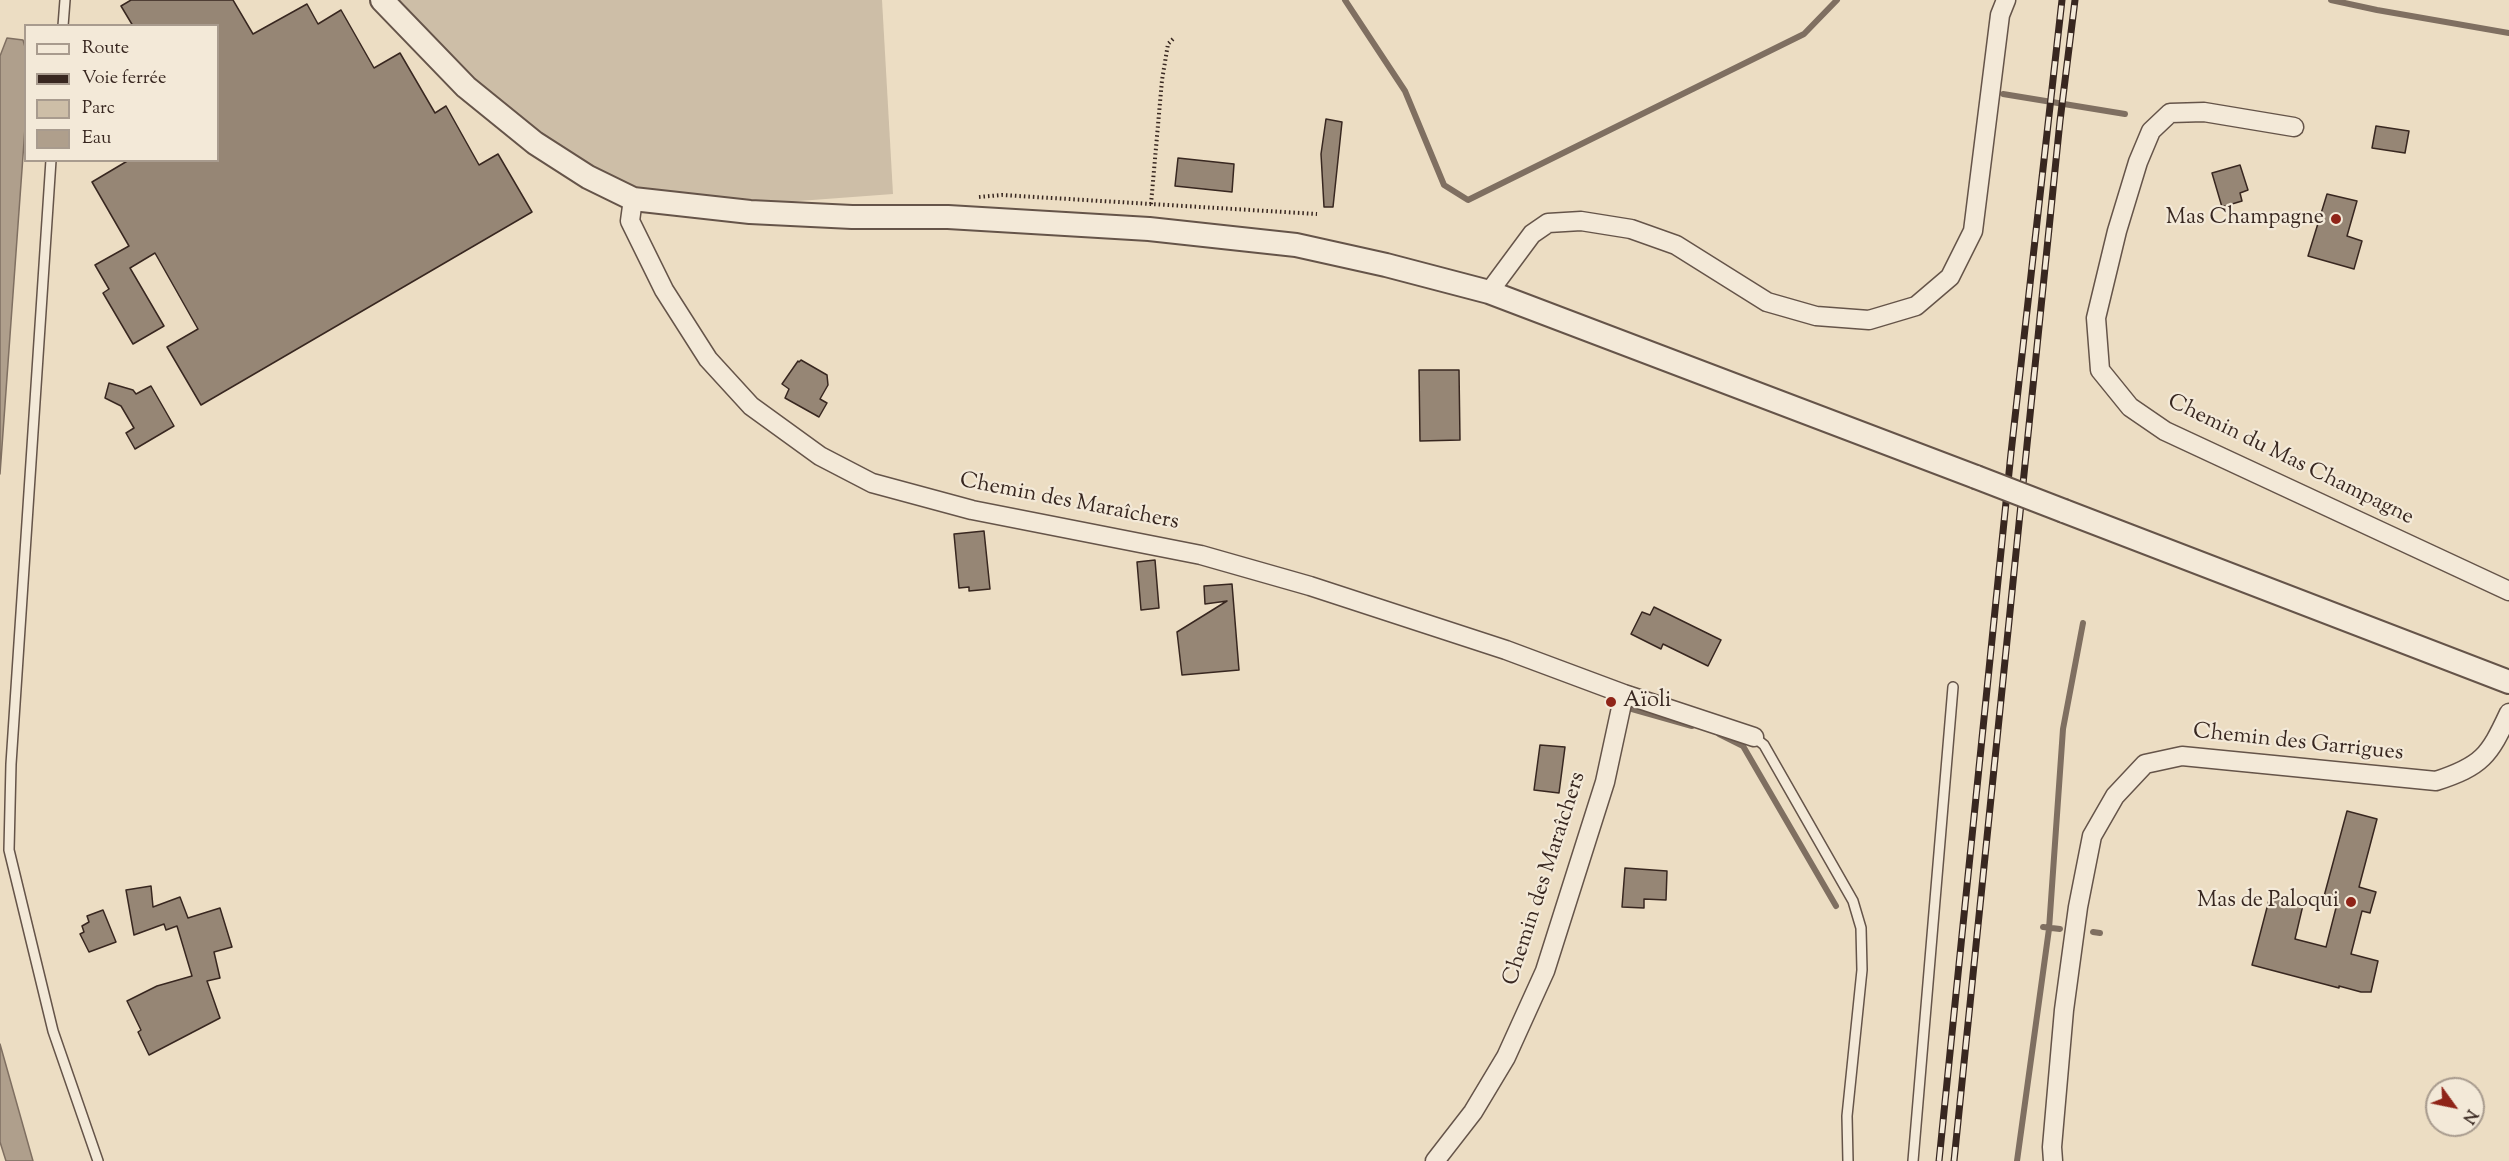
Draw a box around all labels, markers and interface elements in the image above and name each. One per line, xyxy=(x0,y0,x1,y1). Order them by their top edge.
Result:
legend xyxy=(24,24,219,162)
text: Route xyxy=(82,36,129,62)
text: Voie ferrée xyxy=(82,66,166,92)
text: Parc xyxy=(82,96,115,122)
text: Eau xyxy=(82,126,111,152)
place label: Mas Champagne xyxy=(2166,206,2324,232)
marker: Mas Champagne xyxy=(2329,212,2343,226)
street label: Chemin du Mas Champagne xyxy=(2163,390,2417,532)
street label: Chemin des Maraîchers xyxy=(957,469,1181,537)
place label: Aïoli xyxy=(1623,689,1671,715)
marker: Aïoli xyxy=(1604,695,1618,709)
street label: Chemin des Garrigues xyxy=(2192,720,2404,768)
street label: Chemin des Maraîchers xyxy=(1499,769,1593,989)
place label: Mas de Paloqui xyxy=(2197,889,2339,915)
marker: Mas de Paloqui xyxy=(2344,895,2358,909)
north arrow xyxy=(2425,1077,2485,1137)
text: N xyxy=(2456,1104,2482,1128)

